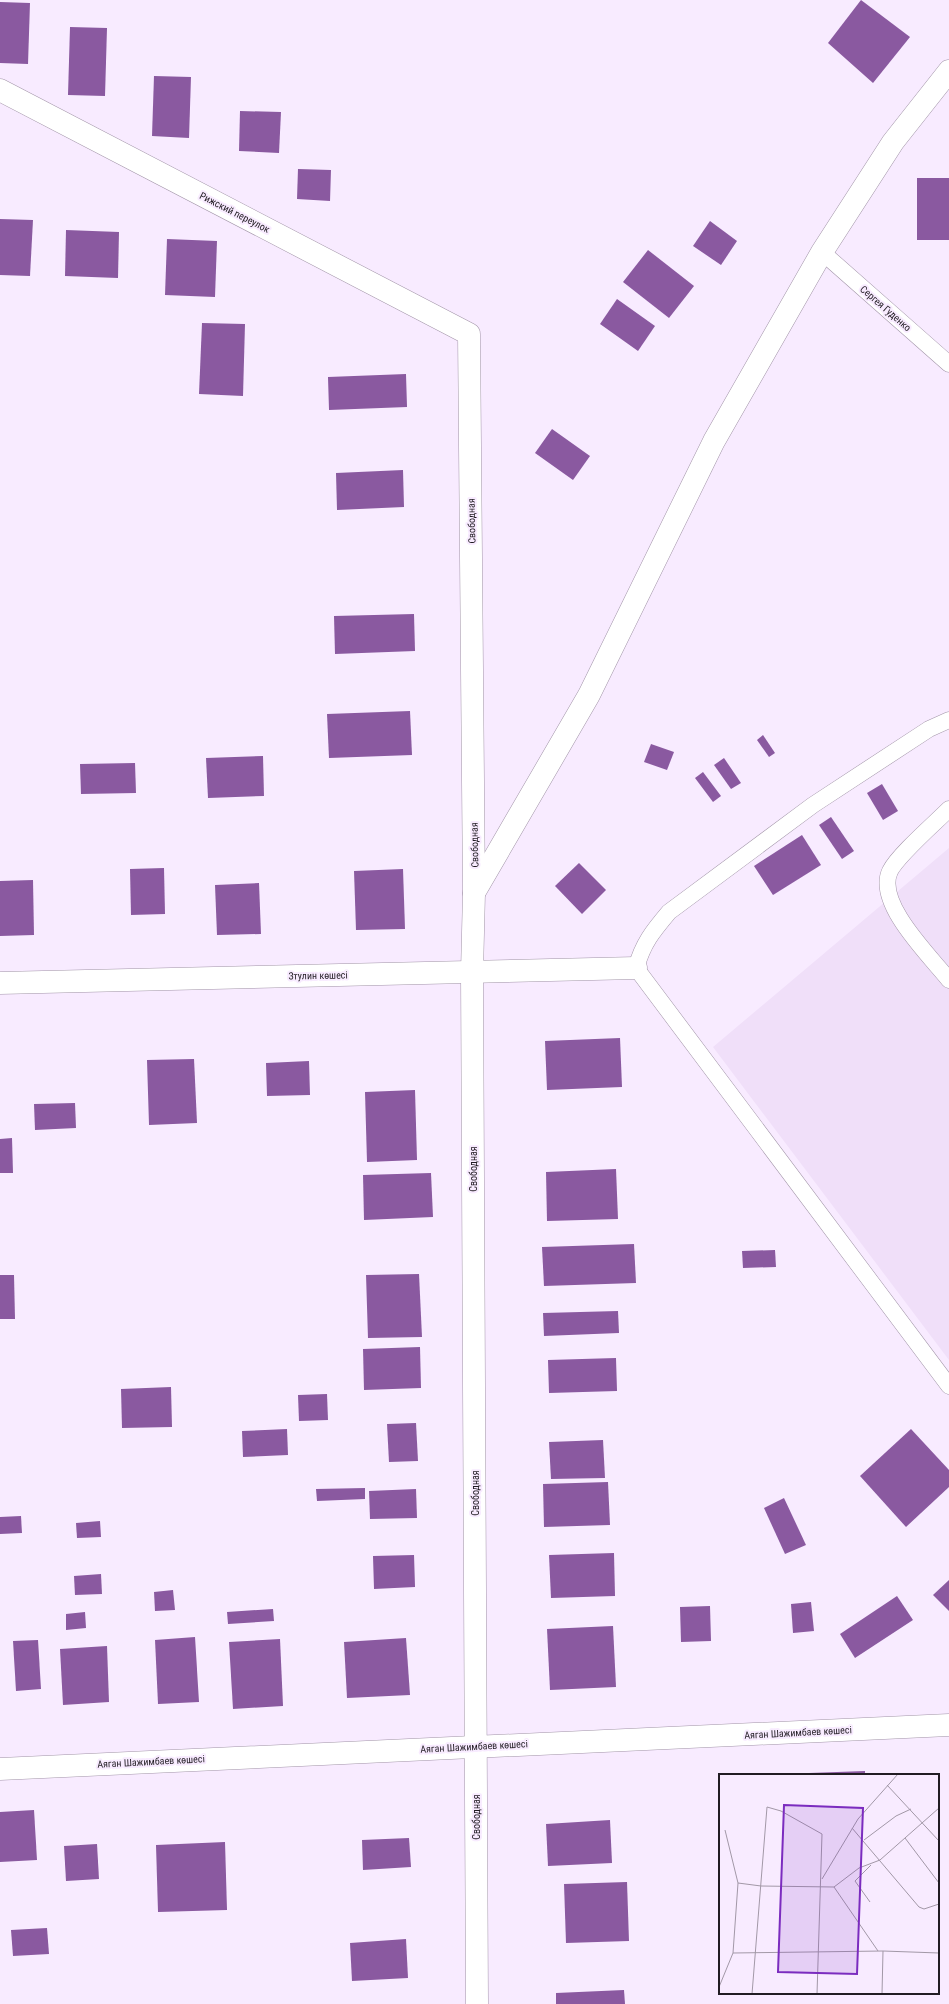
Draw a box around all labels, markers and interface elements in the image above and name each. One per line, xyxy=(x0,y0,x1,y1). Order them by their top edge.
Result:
street label: Рижский переулок xyxy=(198,190,272,235)
street label: Сергея Гуденко xyxy=(858,283,913,333)
street label: Свободная xyxy=(466,498,477,544)
street label: Свободная xyxy=(469,822,480,868)
street label: Зтулин көшесі xyxy=(288,969,348,982)
street label: Свободная xyxy=(468,1146,479,1192)
street label: Свободная xyxy=(470,1470,481,1516)
street label: Аяган Шажимбаев көшесі xyxy=(744,1724,852,1741)
street label: Аяган Шажимбаев көшесі xyxy=(420,1738,528,1755)
street label: Аяган Шажимбаев көшесі xyxy=(97,1753,205,1770)
inset map xyxy=(719,1774,939,1994)
street label: Свободная xyxy=(471,1794,482,1840)

